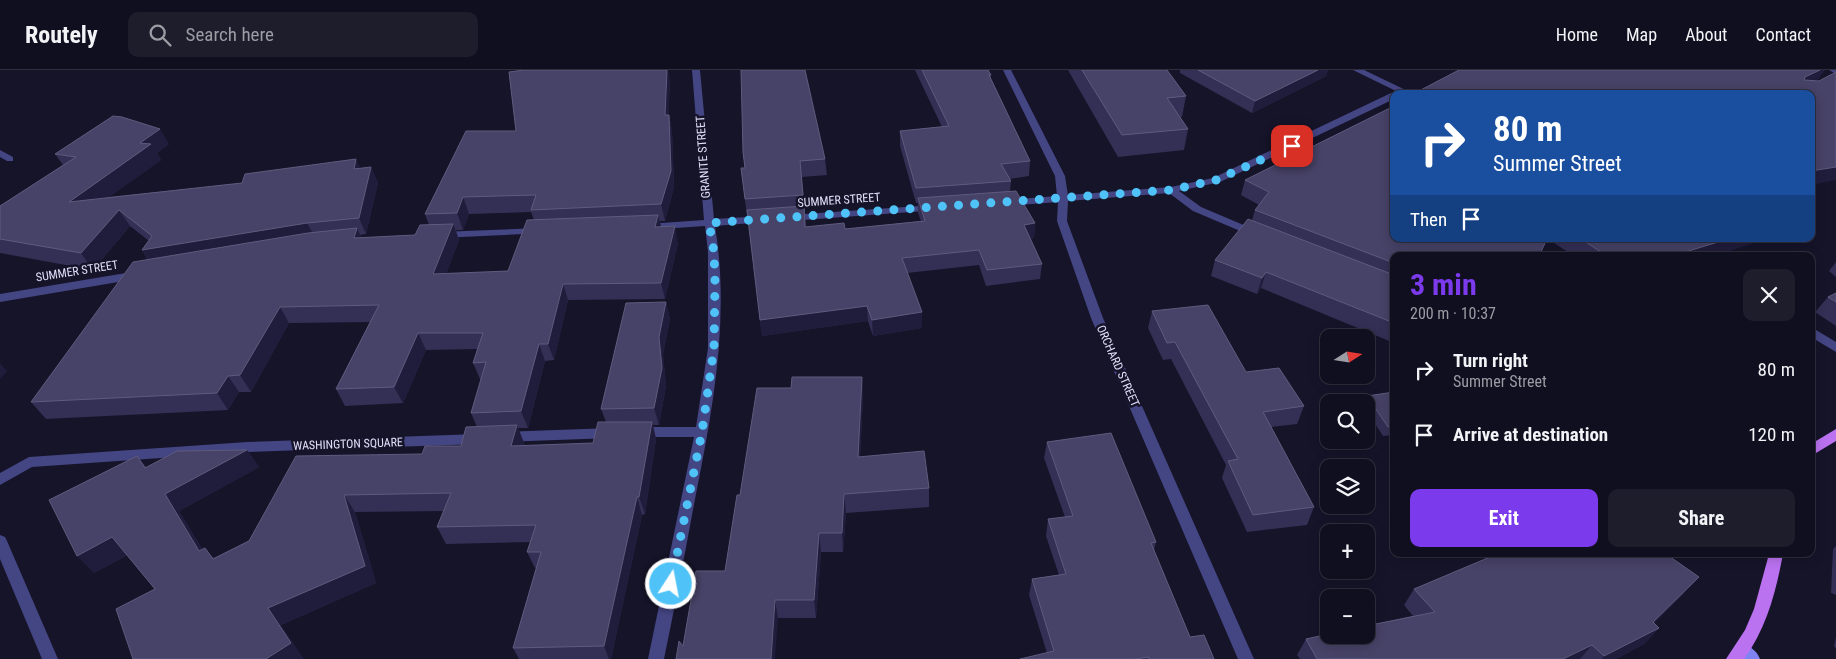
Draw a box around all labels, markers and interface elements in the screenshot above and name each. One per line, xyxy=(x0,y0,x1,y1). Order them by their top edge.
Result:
search box xyxy=(128,12,478,57)
text: Routely xyxy=(25,21,98,49)
icon: search xyxy=(146,21,174,49)
text: Search here xyxy=(186,23,274,46)
text: Home xyxy=(1556,24,1598,45)
text: Map xyxy=(1626,24,1657,45)
text: About xyxy=(1685,24,1727,45)
text: Contact xyxy=(1755,24,1811,45)
text: 80 m xyxy=(1493,109,1562,150)
icon: right xyxy=(1410,110,1475,175)
street label: GRANITE STREET xyxy=(693,115,713,199)
pin xyxy=(1271,125,1313,167)
icon: arrive xyxy=(1278,132,1306,160)
text: Summer Street xyxy=(1493,151,1622,176)
street label: SUMMER STREET xyxy=(797,190,881,210)
icon: arrive xyxy=(1457,205,1485,233)
text: Then xyxy=(1410,208,1447,231)
street label: SUMMER STREET xyxy=(35,258,119,284)
text: 3 min xyxy=(1410,267,1477,302)
button: close xyxy=(1743,269,1795,321)
text: 200 m · 10:37 xyxy=(1410,304,1496,323)
street label: ORCHARD STREET xyxy=(1094,323,1142,409)
north arrow xyxy=(1320,329,1375,384)
map controls xyxy=(1320,329,1375,644)
text: Turn right xyxy=(1453,349,1528,372)
icon: right xyxy=(1410,356,1438,384)
text: 80 m xyxy=(1758,358,1795,381)
text: Summer Street xyxy=(1453,372,1547,391)
button: search xyxy=(1320,394,1375,449)
icon: arrive xyxy=(1410,421,1438,449)
text: Arrive at destination xyxy=(1453,423,1608,446)
text: 120 m xyxy=(1748,423,1795,446)
street label: WASHINGTON SQUARE xyxy=(293,435,403,453)
button: layers xyxy=(1320,459,1375,514)
button: Exit xyxy=(1410,489,1598,547)
button: Share xyxy=(1608,489,1795,547)
button: + xyxy=(1320,524,1375,579)
position arrow xyxy=(644,557,696,609)
button: − xyxy=(1320,589,1375,644)

